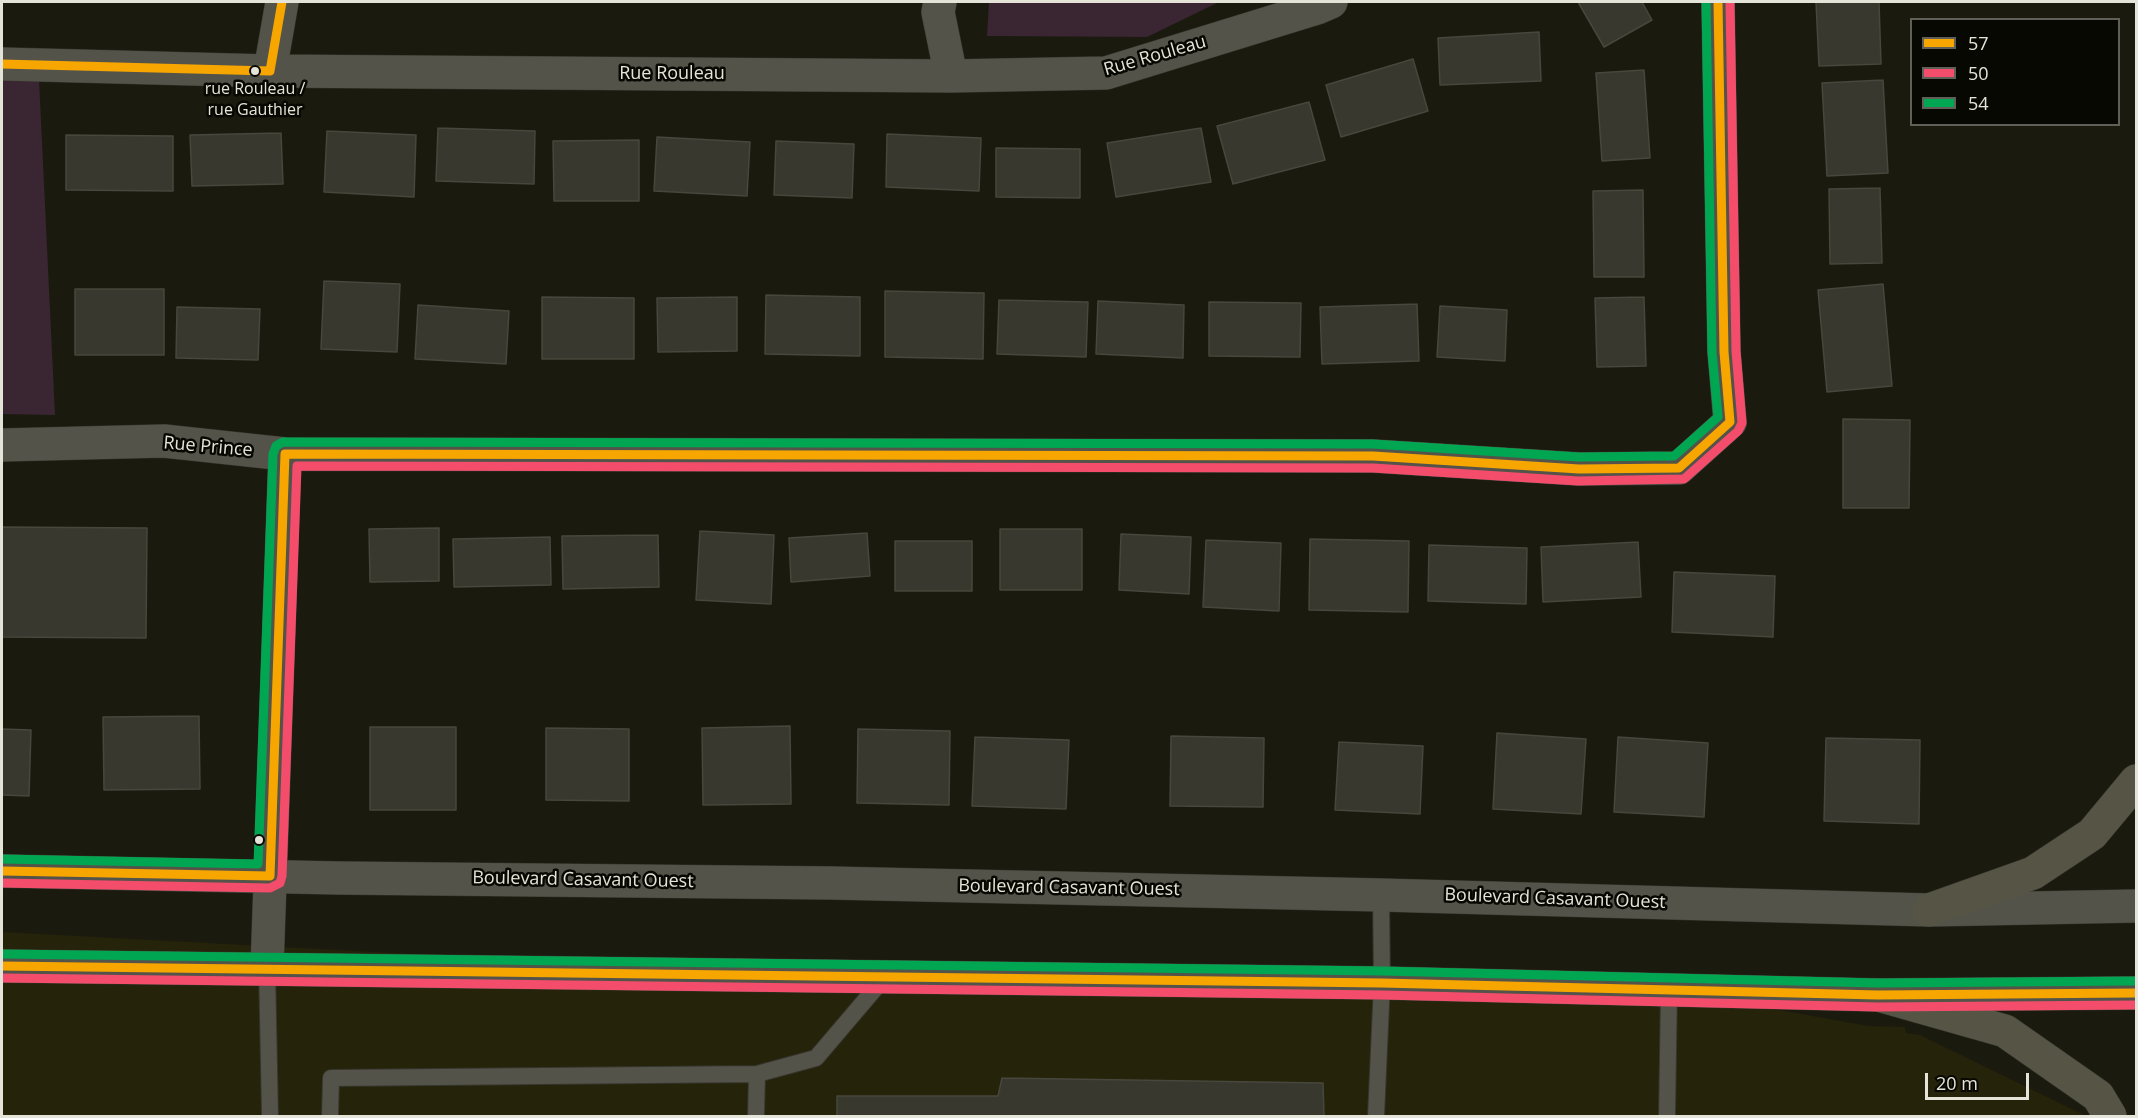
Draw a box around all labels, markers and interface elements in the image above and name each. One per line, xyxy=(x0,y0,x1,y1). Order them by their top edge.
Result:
legend xyxy=(1910,18,2120,126)
street label: Rue Rouleau xyxy=(1101,31,1209,81)
text: 57 xyxy=(1968,31,1989,55)
text: 50 xyxy=(1968,61,1989,85)
street label: Rue Rouleau xyxy=(619,63,725,85)
marker: rue Rouleau / rue Gauthier xyxy=(249,65,261,77)
place label: rue Rouleau / rue Gauthier xyxy=(205,79,305,117)
text: 54 xyxy=(1968,91,1989,115)
street label: Rue Prince xyxy=(163,432,253,462)
unlabelled marker xyxy=(253,834,265,846)
street label: Boulevard Casavant Ouest xyxy=(472,867,694,893)
street label: Boulevard Casavant Ouest xyxy=(958,875,1180,901)
street label: Boulevard Casavant Ouest xyxy=(1444,884,1666,914)
scale bar xyxy=(1928,1061,2032,1099)
text: 20 m xyxy=(1936,1071,1978,1095)

